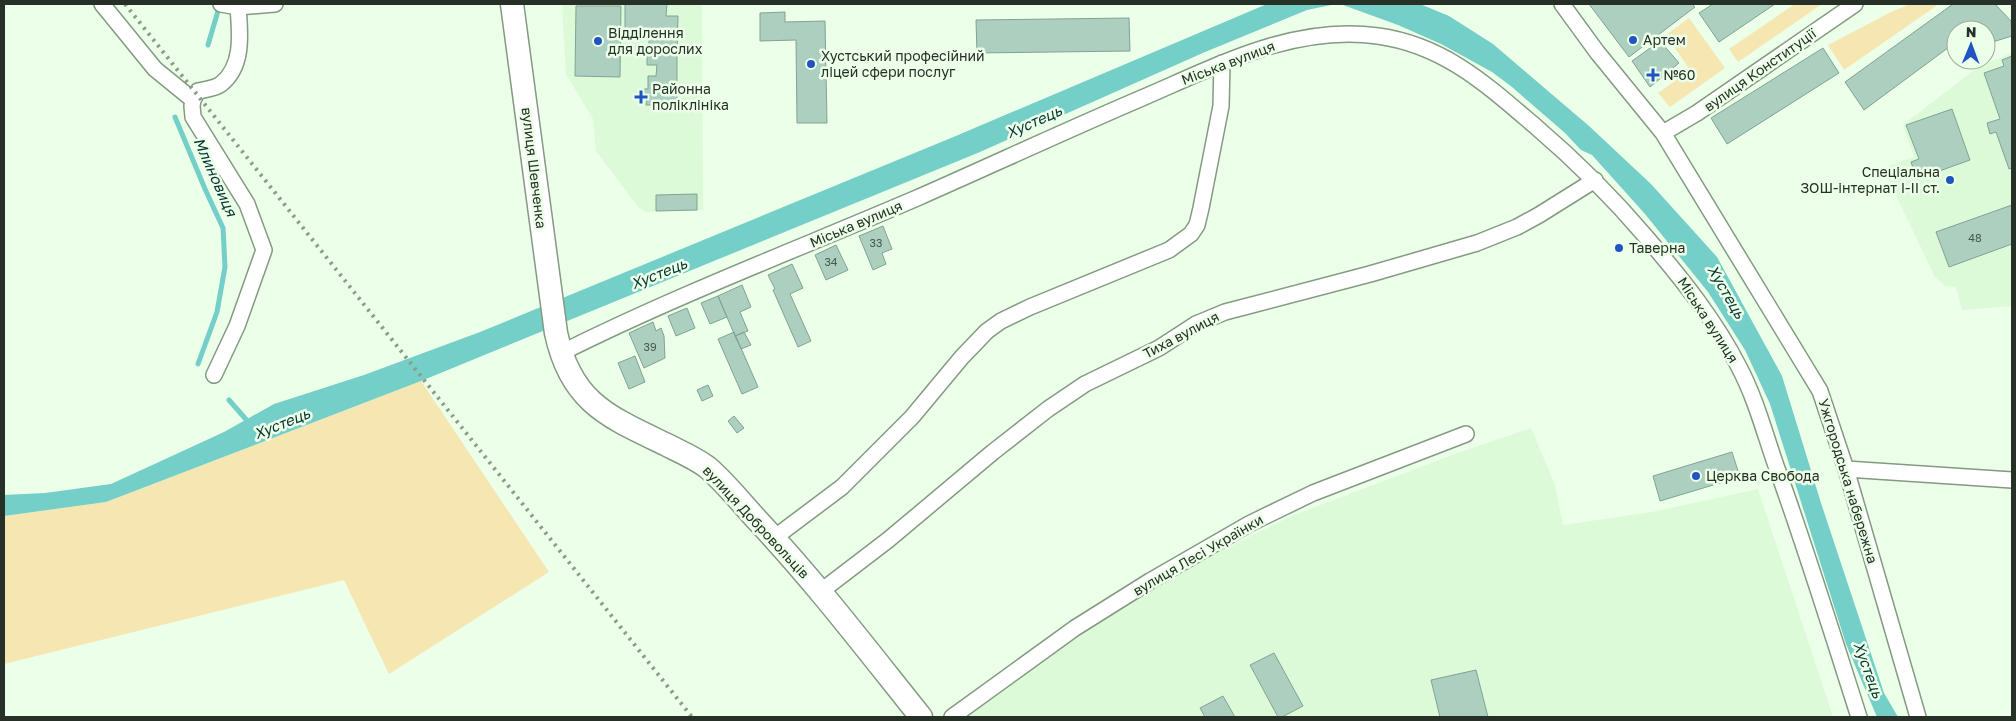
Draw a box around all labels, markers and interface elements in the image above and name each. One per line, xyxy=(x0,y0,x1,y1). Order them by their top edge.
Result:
north arrow xyxy=(1946,20,1996,70)
text: N xyxy=(1966,23,1977,40)
place label: Відділення для дорослих xyxy=(608,24,703,57)
street label: вулиця Конституції xyxy=(1700,24,1820,115)
place label: Артем xyxy=(1643,31,1686,48)
marker: Артем xyxy=(1627,34,1639,46)
marker: Відділення для дорослих xyxy=(592,35,604,47)
street label: Міська вулиця xyxy=(1179,37,1277,88)
place label: Хустський професійний ліцей сфери послуг xyxy=(821,47,985,80)
marker: Хустський професійний ліцей сфери послуг xyxy=(805,58,817,70)
place label: №60 xyxy=(1663,66,1695,83)
marker: №60 xyxy=(1647,69,1659,81)
place label: Районна поліклініка xyxy=(652,80,729,113)
marker: Районна поліклініка xyxy=(634,90,648,104)
water label: Хустець xyxy=(1003,100,1065,142)
street label: вулиця Шевченка xyxy=(519,106,550,230)
water label: Млиновиця xyxy=(190,134,242,220)
place label: Спеціальна ЗОШ-інтернат І-ІІ ст. xyxy=(1800,163,1940,196)
marker: Спеціальна ЗОШ-інтернат І-ІІ ст. xyxy=(1944,174,1956,186)
street label: Міська вулиця xyxy=(807,196,905,251)
house number: 48 xyxy=(1968,231,1982,244)
house number: 33 xyxy=(870,236,882,249)
place label: Таверна xyxy=(1629,239,1685,256)
marker: Таверна xyxy=(1613,242,1625,254)
water label: Хустець xyxy=(628,253,691,293)
house number: 34 xyxy=(824,255,838,268)
water label: Хустець xyxy=(1704,262,1750,323)
street label: Міська вулиця xyxy=(1674,274,1742,366)
street label: Тиха вулиця xyxy=(1140,307,1222,362)
house number: 39 xyxy=(643,340,657,353)
street label: Ужгородська набережна xyxy=(1815,396,1882,565)
water label: Хустець xyxy=(251,403,314,443)
street label: вулиця Добровольців xyxy=(700,462,813,582)
place label: Церква Свобода xyxy=(1706,467,1820,484)
marker: Церква Свобода xyxy=(1690,470,1702,482)
street label: вулиця Лесі Українки xyxy=(1130,510,1266,599)
water label: Хустець xyxy=(1850,639,1888,702)

